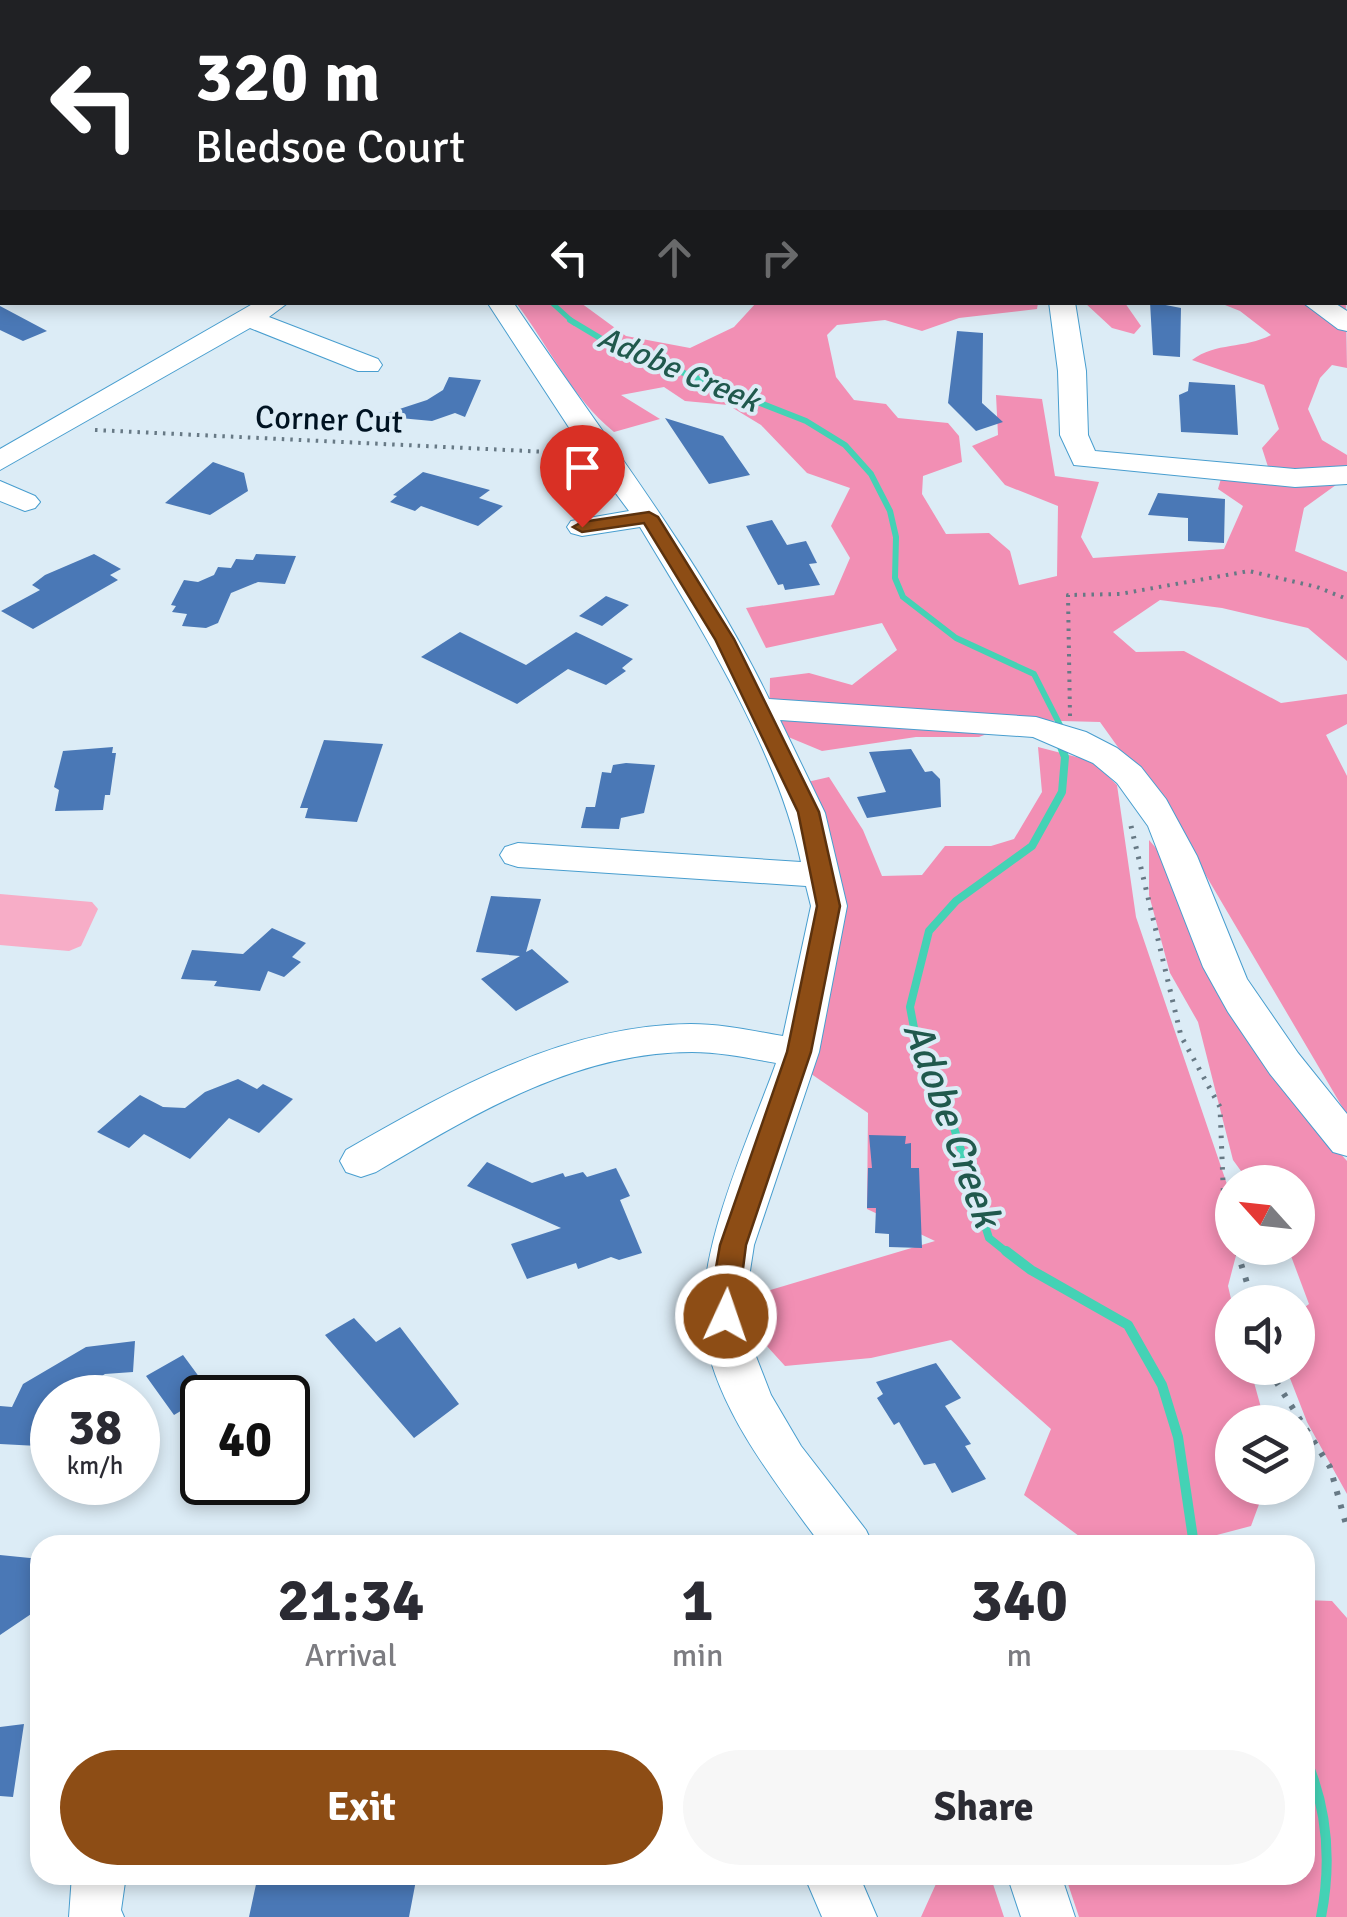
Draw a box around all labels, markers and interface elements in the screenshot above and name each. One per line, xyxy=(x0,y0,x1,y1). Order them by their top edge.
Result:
text: 320 m xyxy=(195,34,380,120)
icon: left xyxy=(30,40,160,170)
text: Bledsoe Court xyxy=(195,120,465,175)
icon: left xyxy=(542,230,597,285)
icon: ahead xyxy=(647,230,702,285)
icon: right xyxy=(752,230,807,285)
water label: Adobe Creek xyxy=(592,318,768,422)
street label: Corner Cut xyxy=(255,397,403,442)
pin xyxy=(540,425,625,528)
icon: arrive xyxy=(555,440,610,495)
water label: Adobe Creek xyxy=(892,1015,1013,1236)
north arrow xyxy=(1215,1165,1315,1265)
map controls xyxy=(1215,1165,1315,1505)
position arrow xyxy=(674,1264,778,1368)
button: sound xyxy=(1215,1285,1315,1385)
speed limit sign: 40 xyxy=(180,1375,310,1505)
text: 38 xyxy=(68,1397,122,1459)
button: layers xyxy=(1215,1405,1315,1505)
text: km/h xyxy=(67,1450,123,1481)
text: 21:34 xyxy=(277,1564,425,1638)
text: 1 xyxy=(681,1564,714,1638)
text: 340 xyxy=(971,1564,1068,1638)
text: Arrival xyxy=(305,1636,397,1675)
text: min xyxy=(672,1636,723,1675)
text: m xyxy=(1006,1636,1032,1675)
button: Exit xyxy=(60,1750,663,1865)
button: Share xyxy=(683,1750,1285,1865)

